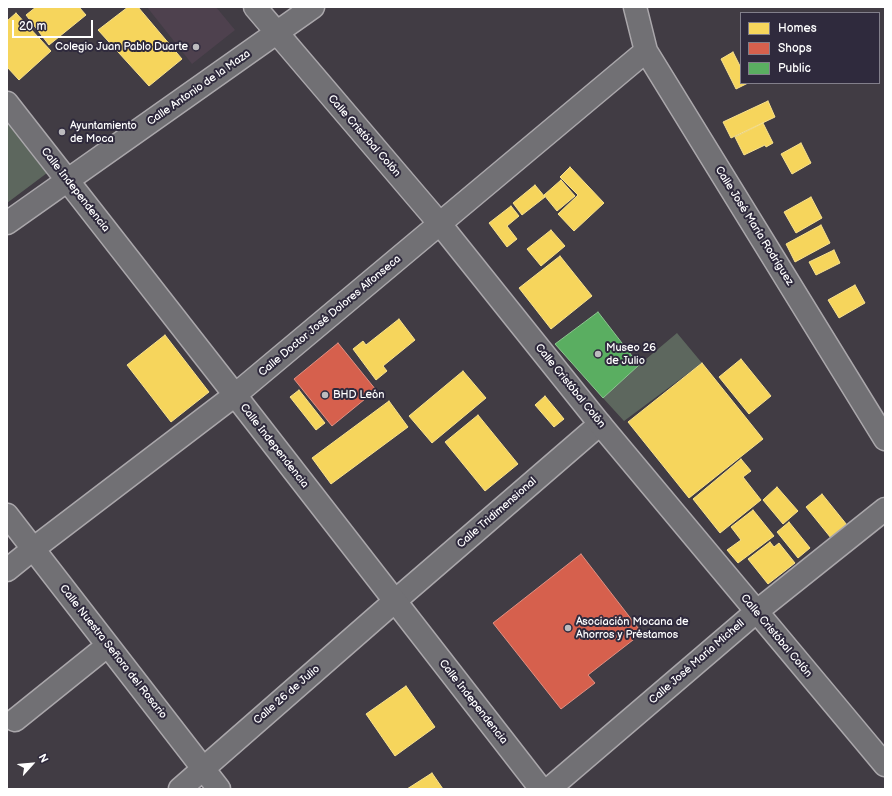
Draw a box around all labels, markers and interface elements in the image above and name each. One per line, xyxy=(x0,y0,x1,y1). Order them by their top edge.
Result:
scale bar xyxy=(14,12,95,38)
legend xyxy=(740,12,880,84)
text: 20 m xyxy=(19,19,46,34)
text: Homes xyxy=(778,21,817,36)
place label: Colegio Juan Pablo Duarte xyxy=(55,40,188,54)
text: Shops xyxy=(778,41,812,56)
marker: Colegio Juan Pablo Duarte xyxy=(191,42,201,52)
street label: Calle Antonio de la Maza xyxy=(145,47,253,129)
text: Public xyxy=(778,61,811,76)
street label: Calle Cristóbal Colón xyxy=(325,92,403,180)
place label: Ayuntamiento de Moca xyxy=(70,119,137,145)
marker: Ayuntamiento de Moca xyxy=(57,127,67,137)
street label: Calle Independencia xyxy=(38,145,112,235)
street label: Calle José María Rodríguez xyxy=(712,164,796,288)
street label: Calle Doctor José Dolores Alfonseca xyxy=(256,253,404,379)
street label: Calle Cristóbal Colón xyxy=(532,341,608,431)
place label: Museo 26 de Julio xyxy=(606,341,656,367)
marker: Museo 26 de Julio xyxy=(593,349,603,359)
place label: BHD León xyxy=(333,388,385,402)
marker: BHD León xyxy=(320,390,330,400)
street label: Calle Independencia xyxy=(237,401,311,491)
street label: Calle Tridimensional xyxy=(455,475,539,551)
street label: Calle Nuestra Señora del Rosario xyxy=(57,582,169,722)
street label: Calle Cristóbal Colón xyxy=(737,592,815,680)
place label: Asociación Mocana de Ahorros y Préstamos xyxy=(576,615,689,641)
street label: Calle José María Michell xyxy=(647,617,747,707)
marker: Asociación Mocana de Ahorros y Préstamos xyxy=(563,623,573,633)
street label: Calle Independencia xyxy=(436,657,510,747)
street label: Calle 26 de Julio xyxy=(251,663,323,727)
north arrow xyxy=(12,744,52,784)
text: N xyxy=(35,752,51,765)

